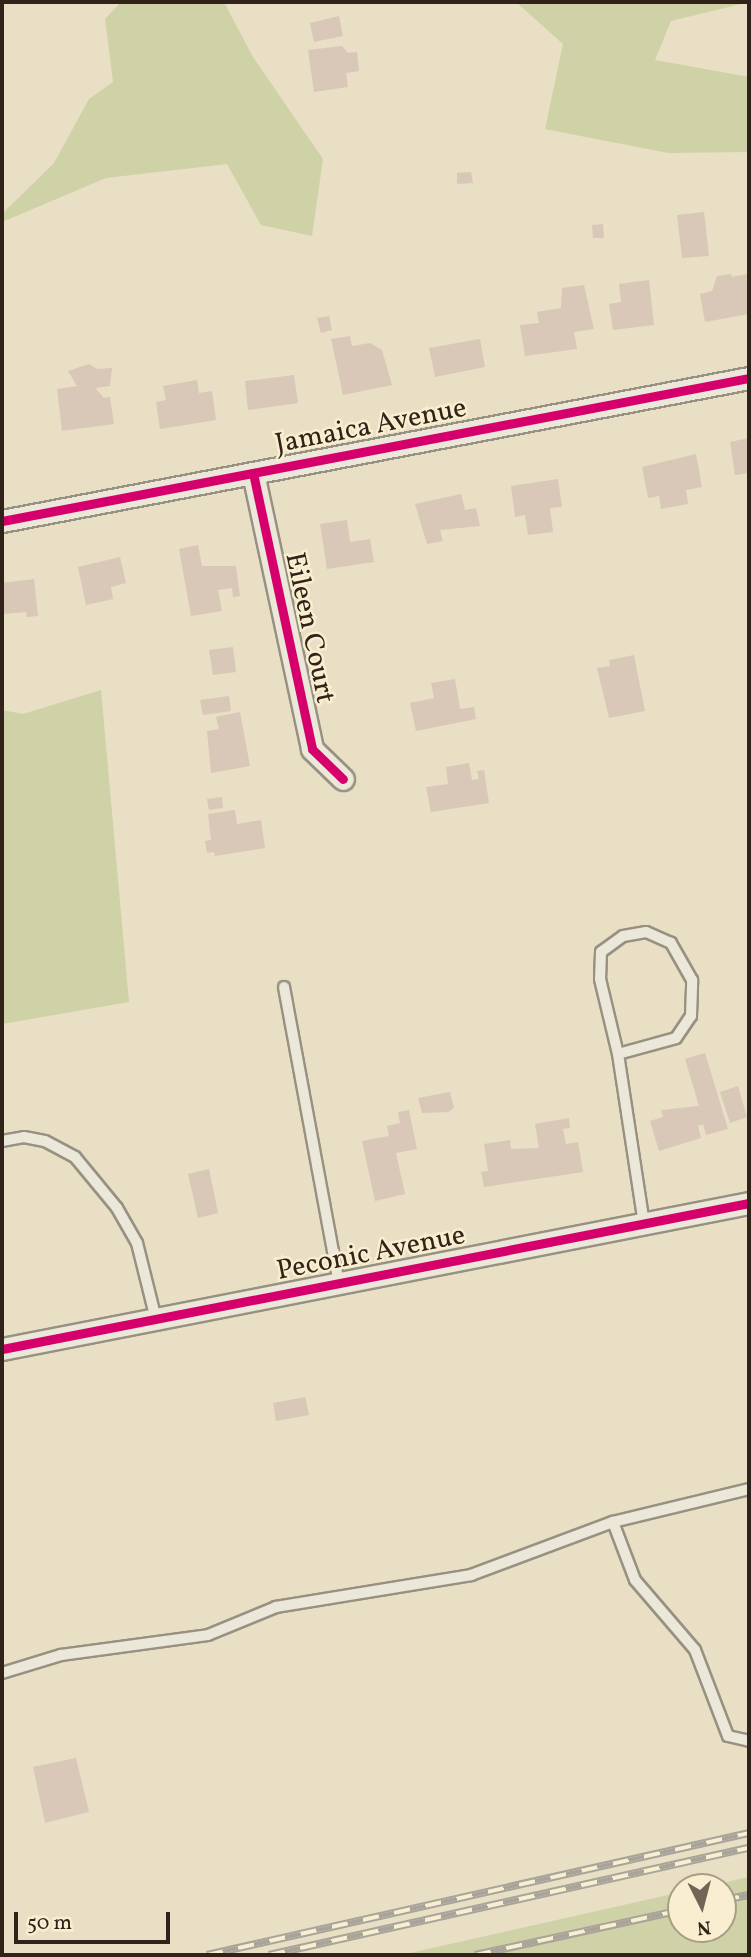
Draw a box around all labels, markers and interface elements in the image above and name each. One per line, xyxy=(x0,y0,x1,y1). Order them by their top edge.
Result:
street label: Jamaica Avenue xyxy=(273,392,469,462)
street label: Eileen Court xyxy=(277,550,341,706)
street label: Peconic Avenue xyxy=(274,1219,468,1289)
north arrow xyxy=(667,1873,737,1943)
scale bar xyxy=(18,1898,173,1942)
text: 50 m xyxy=(27,1909,72,1938)
text: N xyxy=(696,1913,712,1941)

